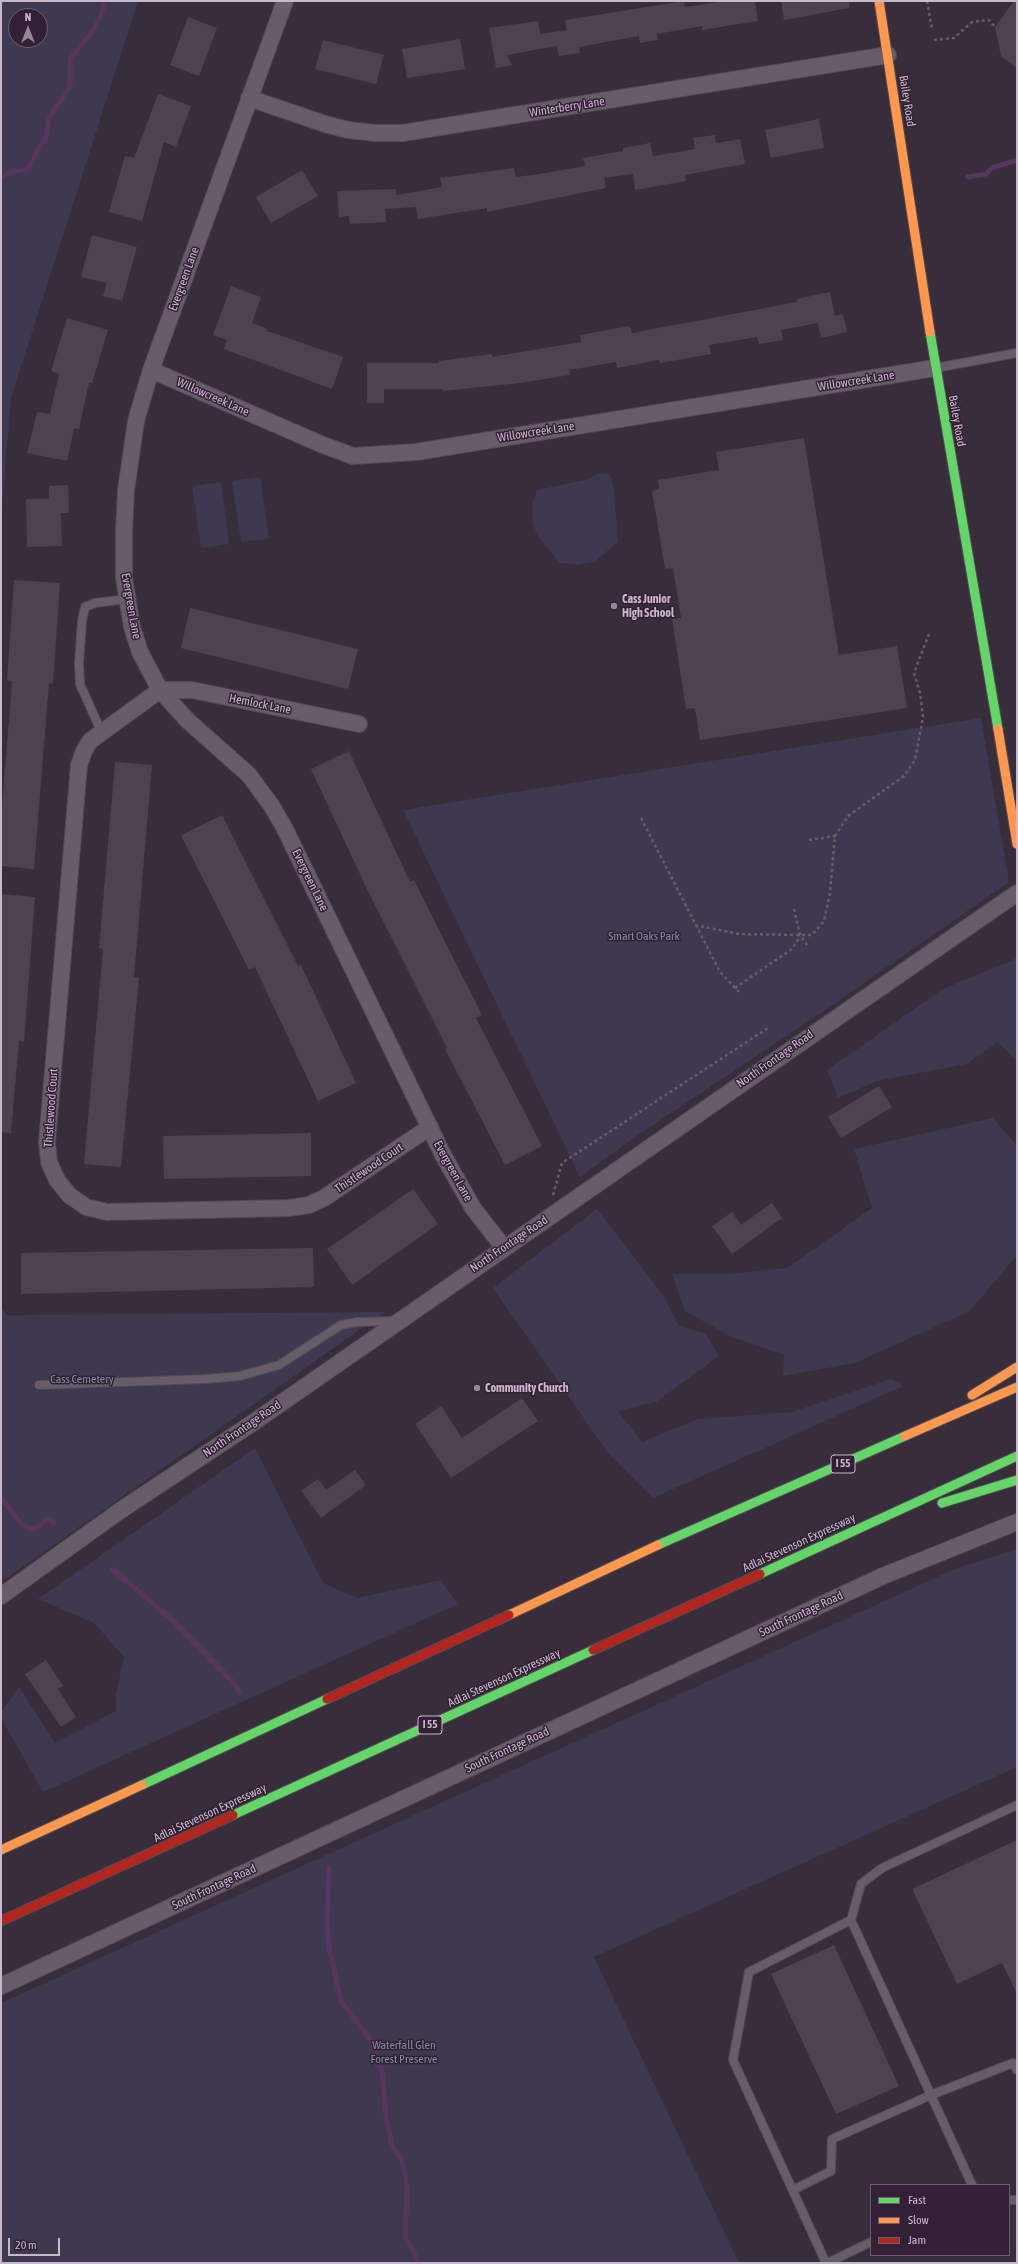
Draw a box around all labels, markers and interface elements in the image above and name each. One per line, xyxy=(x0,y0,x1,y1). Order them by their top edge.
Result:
north arrow xyxy=(8,8,48,48)
text: N xyxy=(25,11,31,23)
street label: Bailey Road xyxy=(896,74,918,128)
street label: Winterberry Lane xyxy=(528,94,606,120)
street label: Evergreen Lane xyxy=(166,245,202,313)
street label: Willowcreek Lane xyxy=(817,368,895,394)
street label: Willowcreek Lane xyxy=(175,375,251,419)
street label: Bailey Road xyxy=(945,394,969,448)
street label: Willowcreek Lane xyxy=(497,419,575,445)
street label: Evergreen Lane xyxy=(118,572,144,640)
place label: Cass Junior High School xyxy=(622,592,674,620)
marker: Cass Junior High School xyxy=(609,601,619,611)
street label: Hemlock Lane xyxy=(228,691,292,717)
street label: Evergreen Lane xyxy=(289,847,331,913)
park label: Smart Oaks Park xyxy=(608,929,680,943)
street label: North Frontage Road xyxy=(734,1027,816,1091)
street label: Thistlewood Court xyxy=(41,1068,61,1148)
street label: Evergreen Lane xyxy=(430,1138,476,1204)
street label: Thistlewood Court xyxy=(332,1140,406,1196)
street label: North Frontage Road xyxy=(467,1213,551,1275)
park label: Cass Cemetery xyxy=(50,1372,114,1386)
place label: Community Church xyxy=(485,1381,569,1395)
marker: Community Church xyxy=(472,1383,482,1393)
street label: North Frontage Road xyxy=(200,1398,284,1460)
road number: I 55 xyxy=(831,1455,855,1473)
street label: Adlai Stevenson Expressway xyxy=(740,1511,858,1575)
street label: South Frontage Road xyxy=(757,1588,845,1640)
street label: Adlai Stevenson Expressway xyxy=(445,1646,563,1710)
road number: I 55 xyxy=(418,1716,442,1734)
street label: South Frontage Road xyxy=(463,1724,551,1776)
street label: Adlai Stevenson Expressway xyxy=(151,1781,269,1845)
street label: South Frontage Road xyxy=(170,1861,258,1913)
park label: Waterfall Glen Forest Preserve xyxy=(371,2038,437,2066)
legend xyxy=(870,2184,1010,2256)
text: Fast xyxy=(908,2193,926,2207)
text: Slow xyxy=(908,2213,929,2227)
scale bar xyxy=(10,2230,62,2256)
text: Jam xyxy=(908,2233,926,2247)
text: 20 m xyxy=(15,2238,37,2252)

